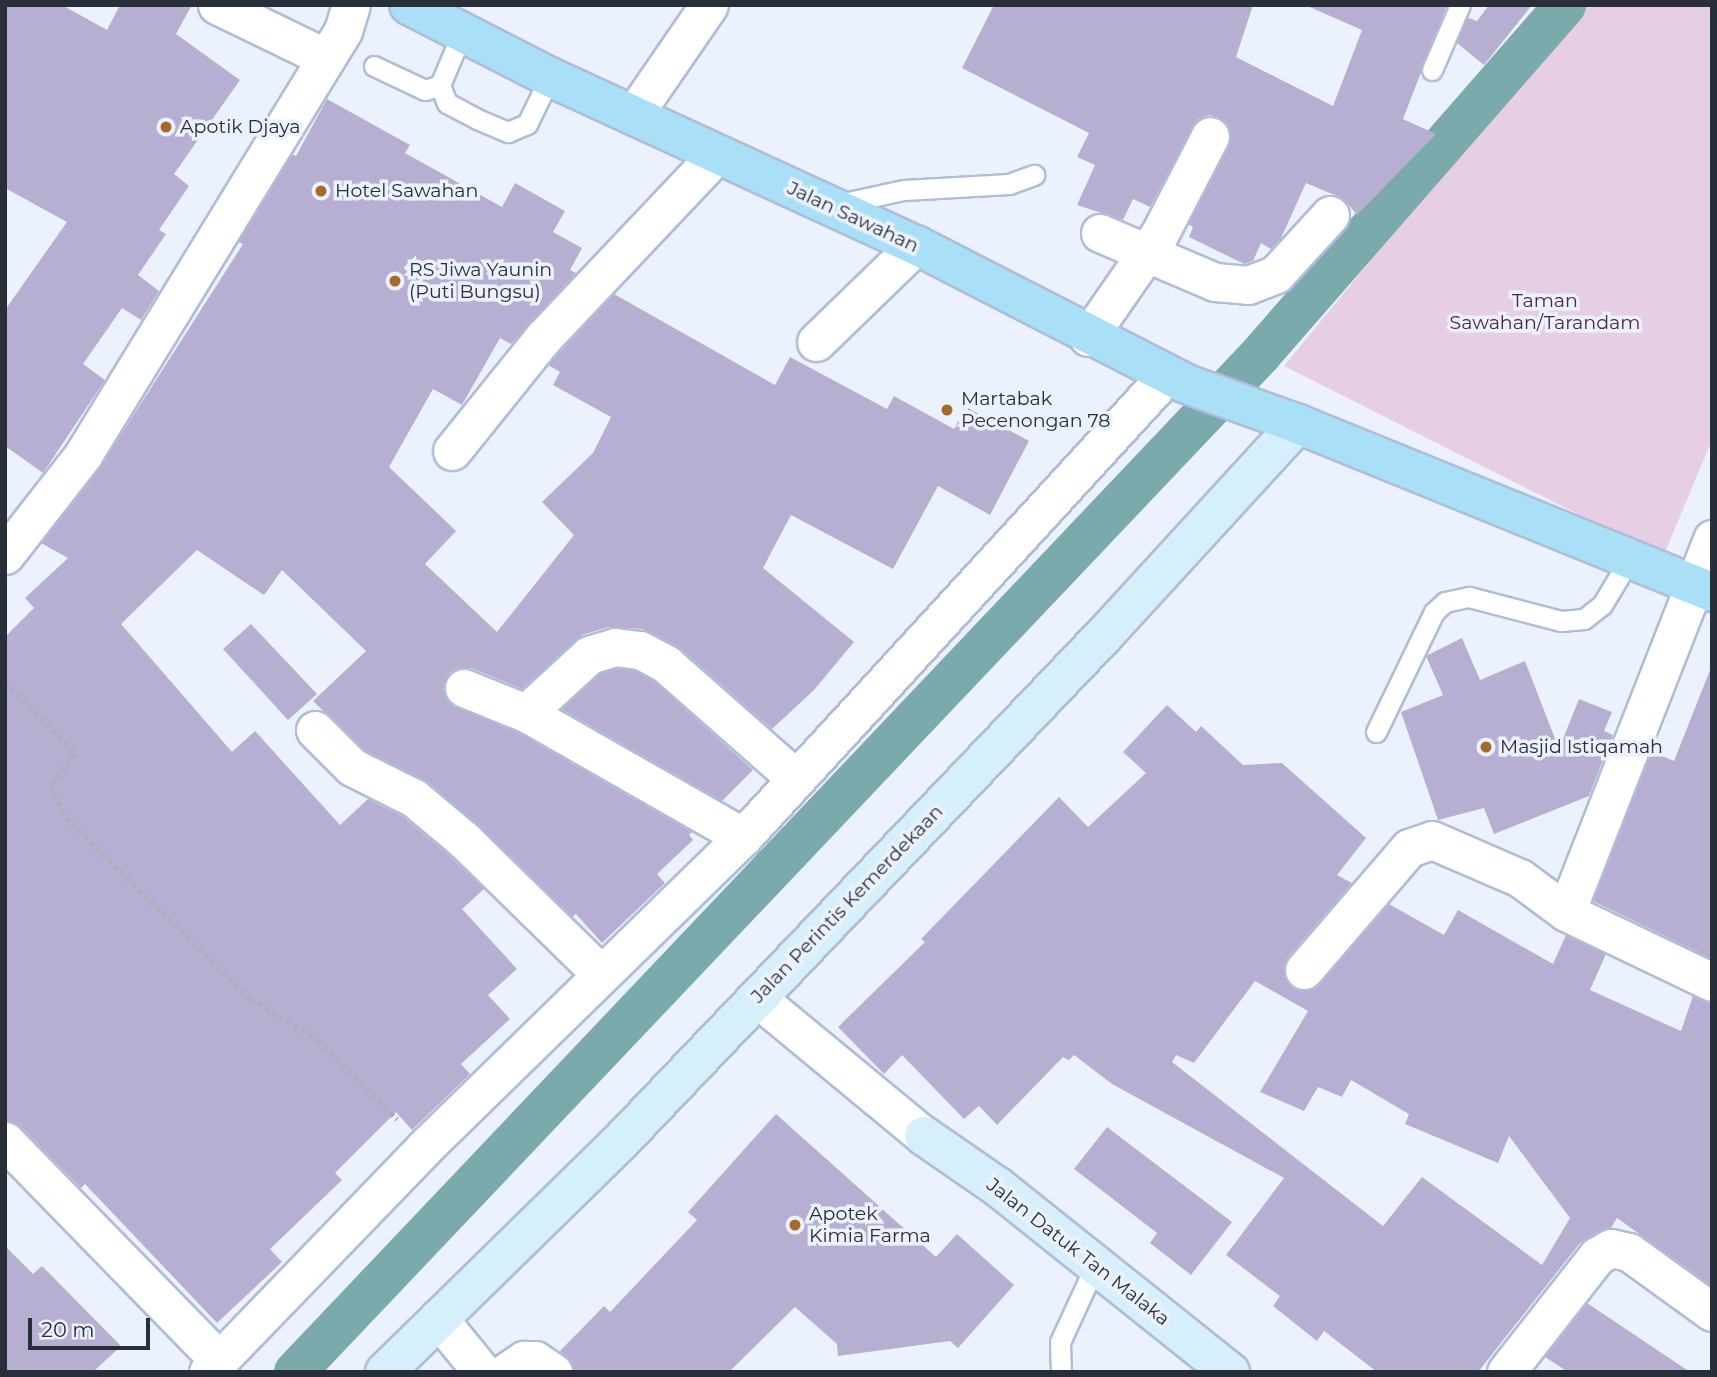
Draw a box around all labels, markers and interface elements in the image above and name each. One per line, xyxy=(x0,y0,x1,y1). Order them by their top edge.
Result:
place label: Apotik Djaya xyxy=(180,116,300,138)
marker: Apotik Djaya xyxy=(158,119,174,135)
street label: Jalan Sawahan xyxy=(784,177,922,257)
place label: Hotel Sawahan xyxy=(335,180,478,202)
marker: Hotel Sawahan xyxy=(313,183,329,199)
place label: RS Jiwa Yaunin (Puti Bungsu) xyxy=(409,259,552,303)
marker: RS Jiwa Yaunin (Puti Bungsu) xyxy=(387,273,403,289)
park label: Taman Sawahan/Tarandam xyxy=(1450,290,1640,334)
place label: Martabak Pecenongan 78 xyxy=(961,388,1110,432)
marker: Martabak Pecenongan 78 xyxy=(939,402,955,418)
place label: Masjid Istiqamah xyxy=(1500,736,1663,758)
marker: Masjid Istiqamah xyxy=(1478,739,1494,755)
street label: Jalan Perintis Kemerdekaan xyxy=(746,800,948,1008)
street label: Jalan Datuk Tan Malaka xyxy=(982,1173,1174,1331)
place label: Apotek Kimia Farma xyxy=(809,1203,931,1247)
marker: Apotek Kimia Farma xyxy=(787,1217,803,1233)
scale bar xyxy=(32,1304,154,1348)
text: 20 m xyxy=(41,1317,95,1342)

